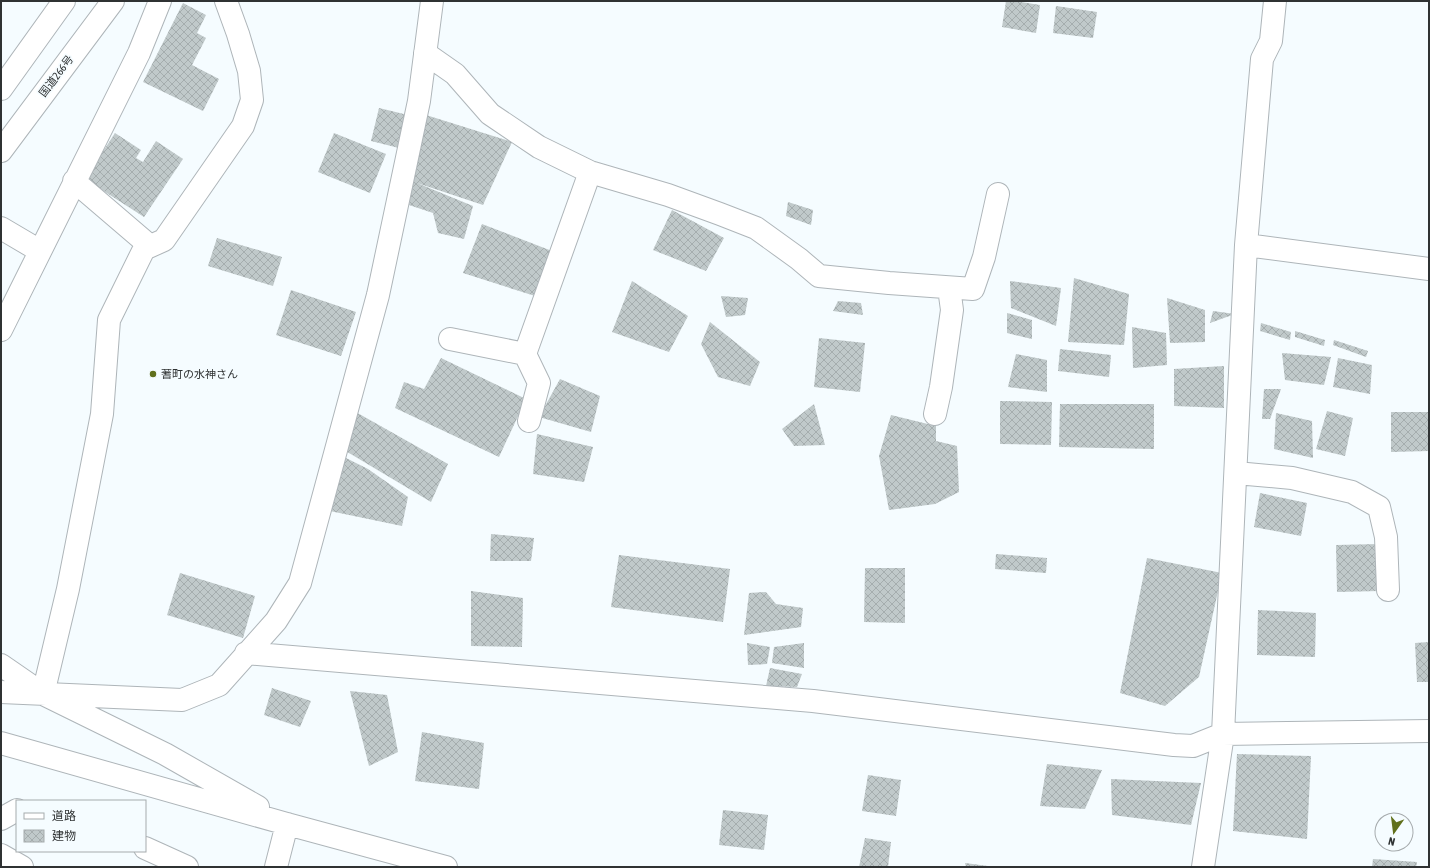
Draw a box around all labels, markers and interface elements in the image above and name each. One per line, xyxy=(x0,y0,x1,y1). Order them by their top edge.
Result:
street label: 国道266号 xyxy=(37,53,75,99)
place label: 蓍町の水神さん xyxy=(161,368,238,380)
marker: 蓍町の水神さん xyxy=(148,369,158,379)
legend xyxy=(16,800,146,852)
text: 道路 xyxy=(52,809,76,823)
north arrow xyxy=(1374,812,1414,852)
text: 建物 xyxy=(52,829,76,843)
text: N xyxy=(1387,835,1396,848)

